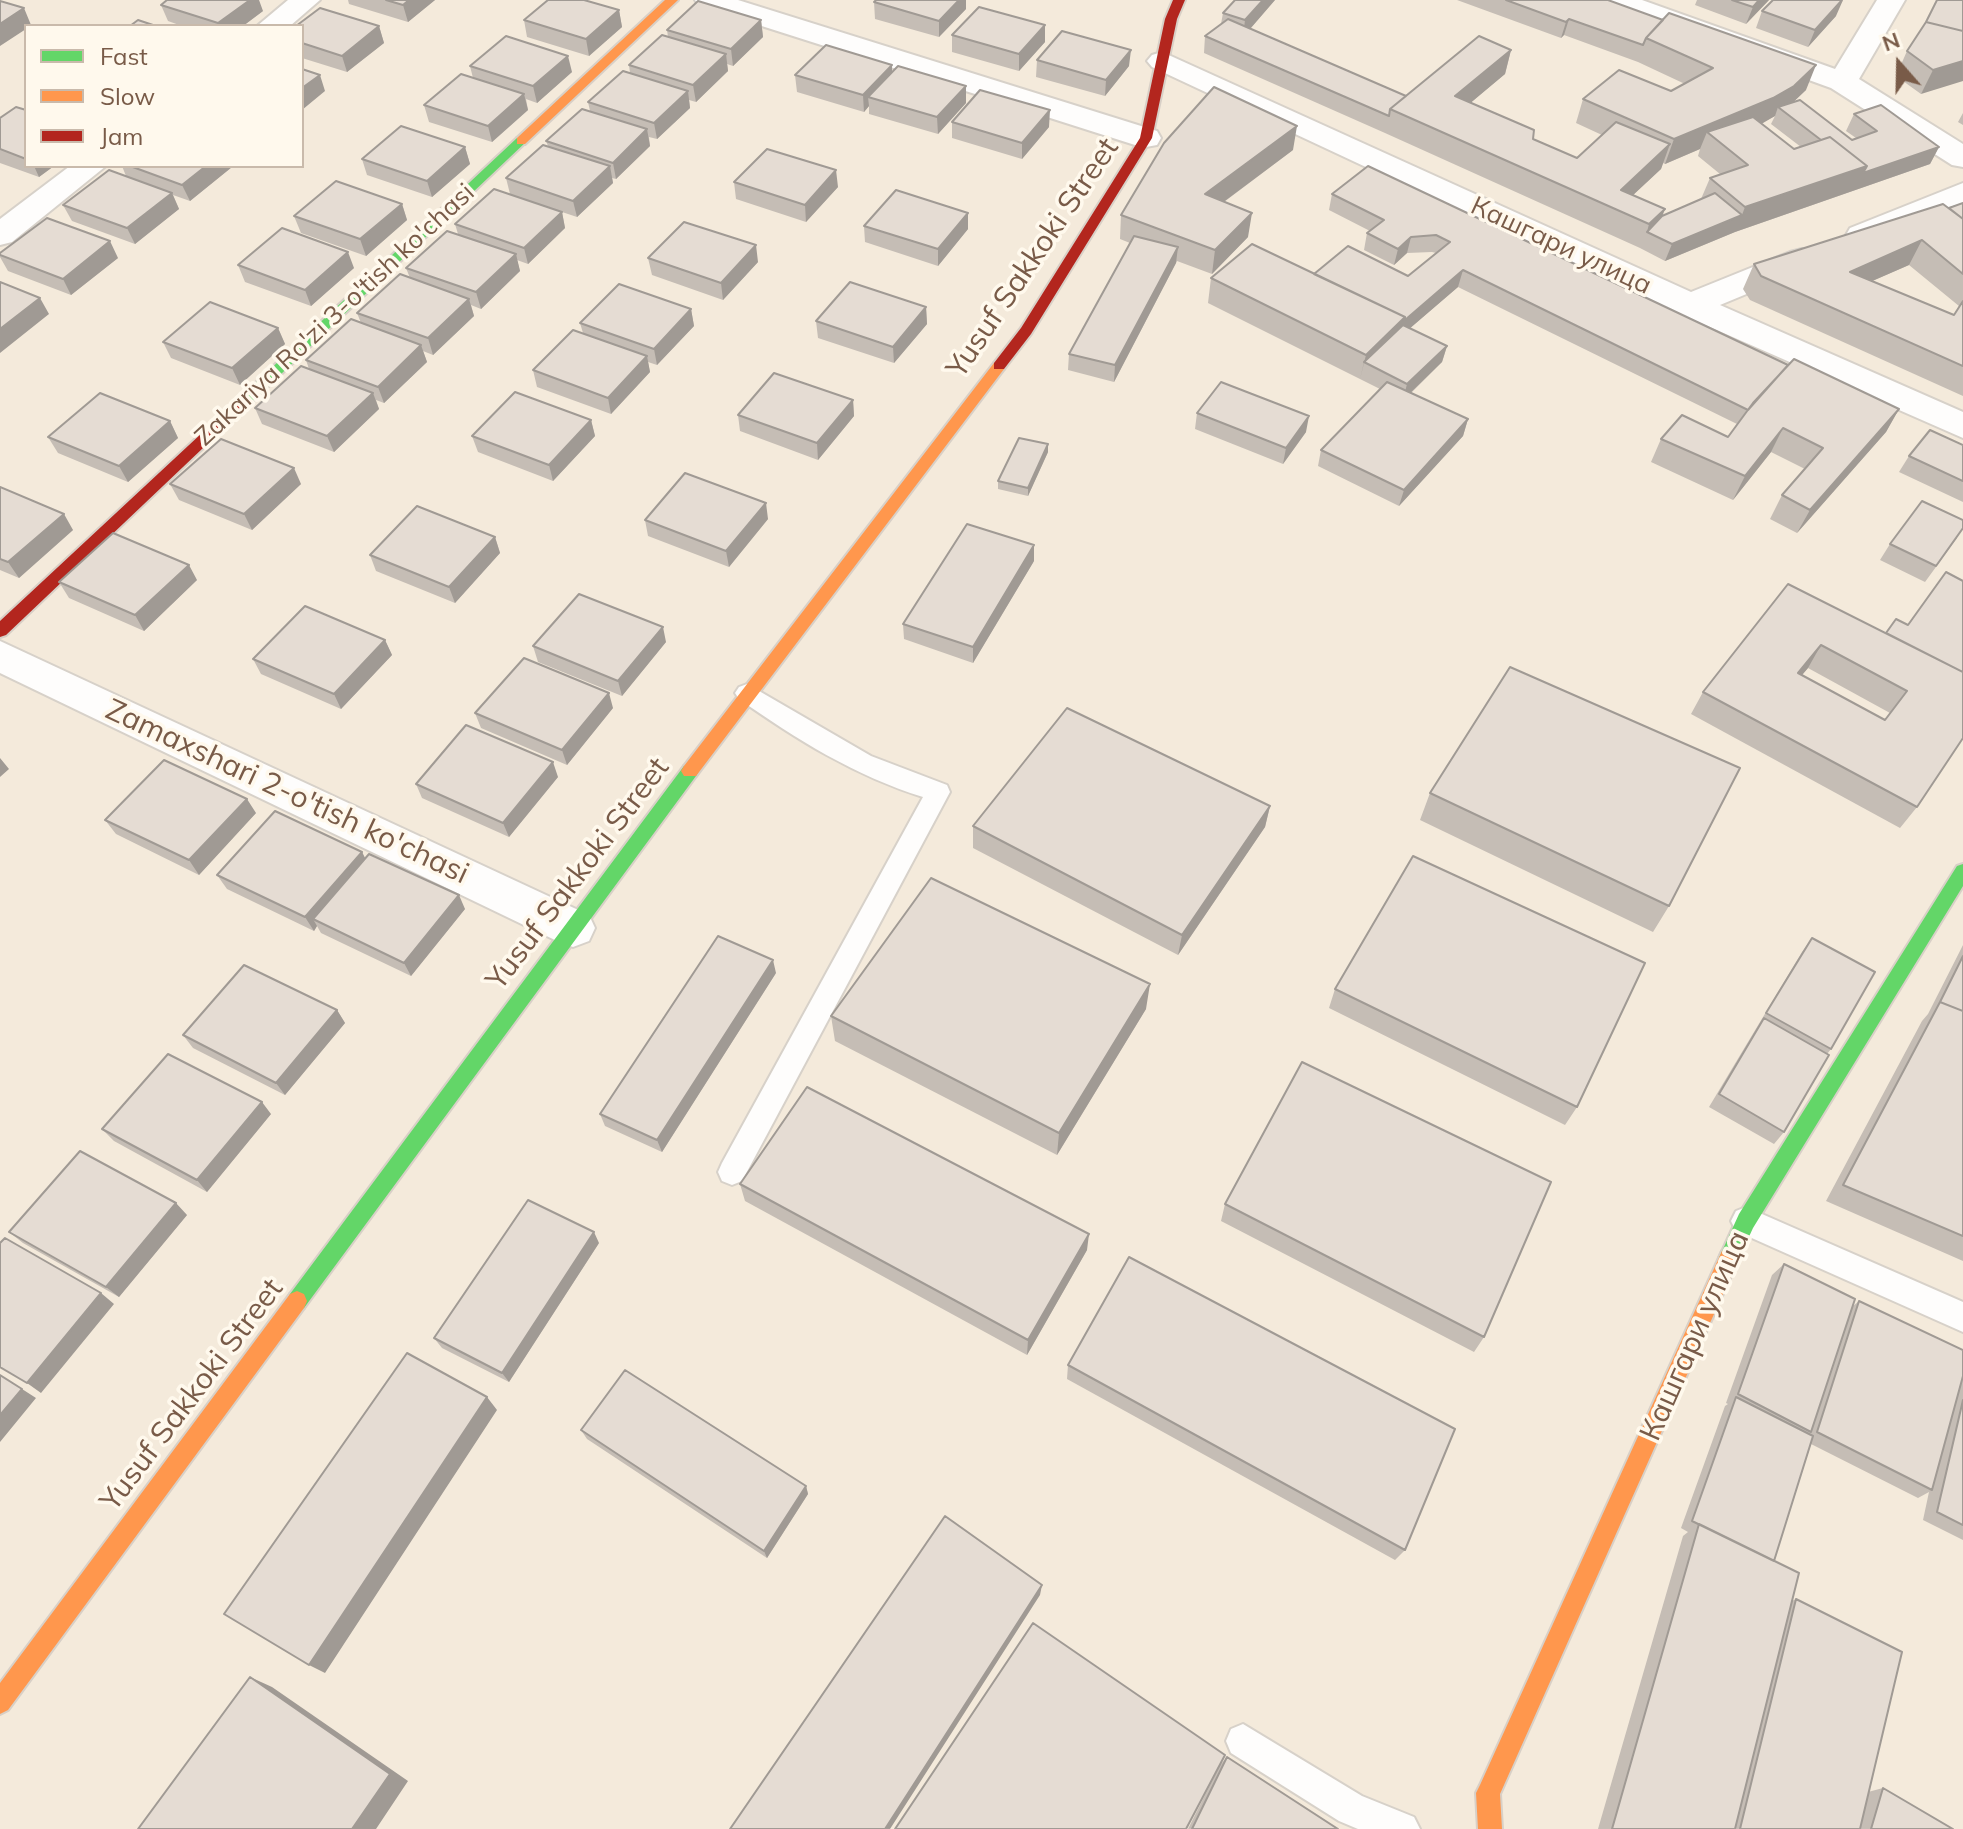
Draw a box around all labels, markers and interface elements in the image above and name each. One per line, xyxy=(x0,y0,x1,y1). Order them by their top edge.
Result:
legend xyxy=(24,24,304,168)
north arrow xyxy=(1859,24,1939,104)
text: N xyxy=(1878,25,1903,57)
text: Fast xyxy=(100,41,148,71)
text: Slow xyxy=(100,81,155,111)
text: Jam xyxy=(100,121,143,151)
street label: Yusuf Sakkoki Street xyxy=(939,131,1127,385)
street label: Zakariya Ro'zi 3-o'tish ko'chasi xyxy=(189,177,481,453)
street label: Кашгари улица xyxy=(1466,191,1656,301)
street label: Zamaxshari 2-o'tish ko'chasi xyxy=(100,692,474,892)
street label: Yusuf Sakkoki Street xyxy=(479,751,677,997)
street label: Кашгари улица xyxy=(1633,1226,1757,1446)
street label: Yusuf Sakkoki Street xyxy=(93,1272,291,1518)

